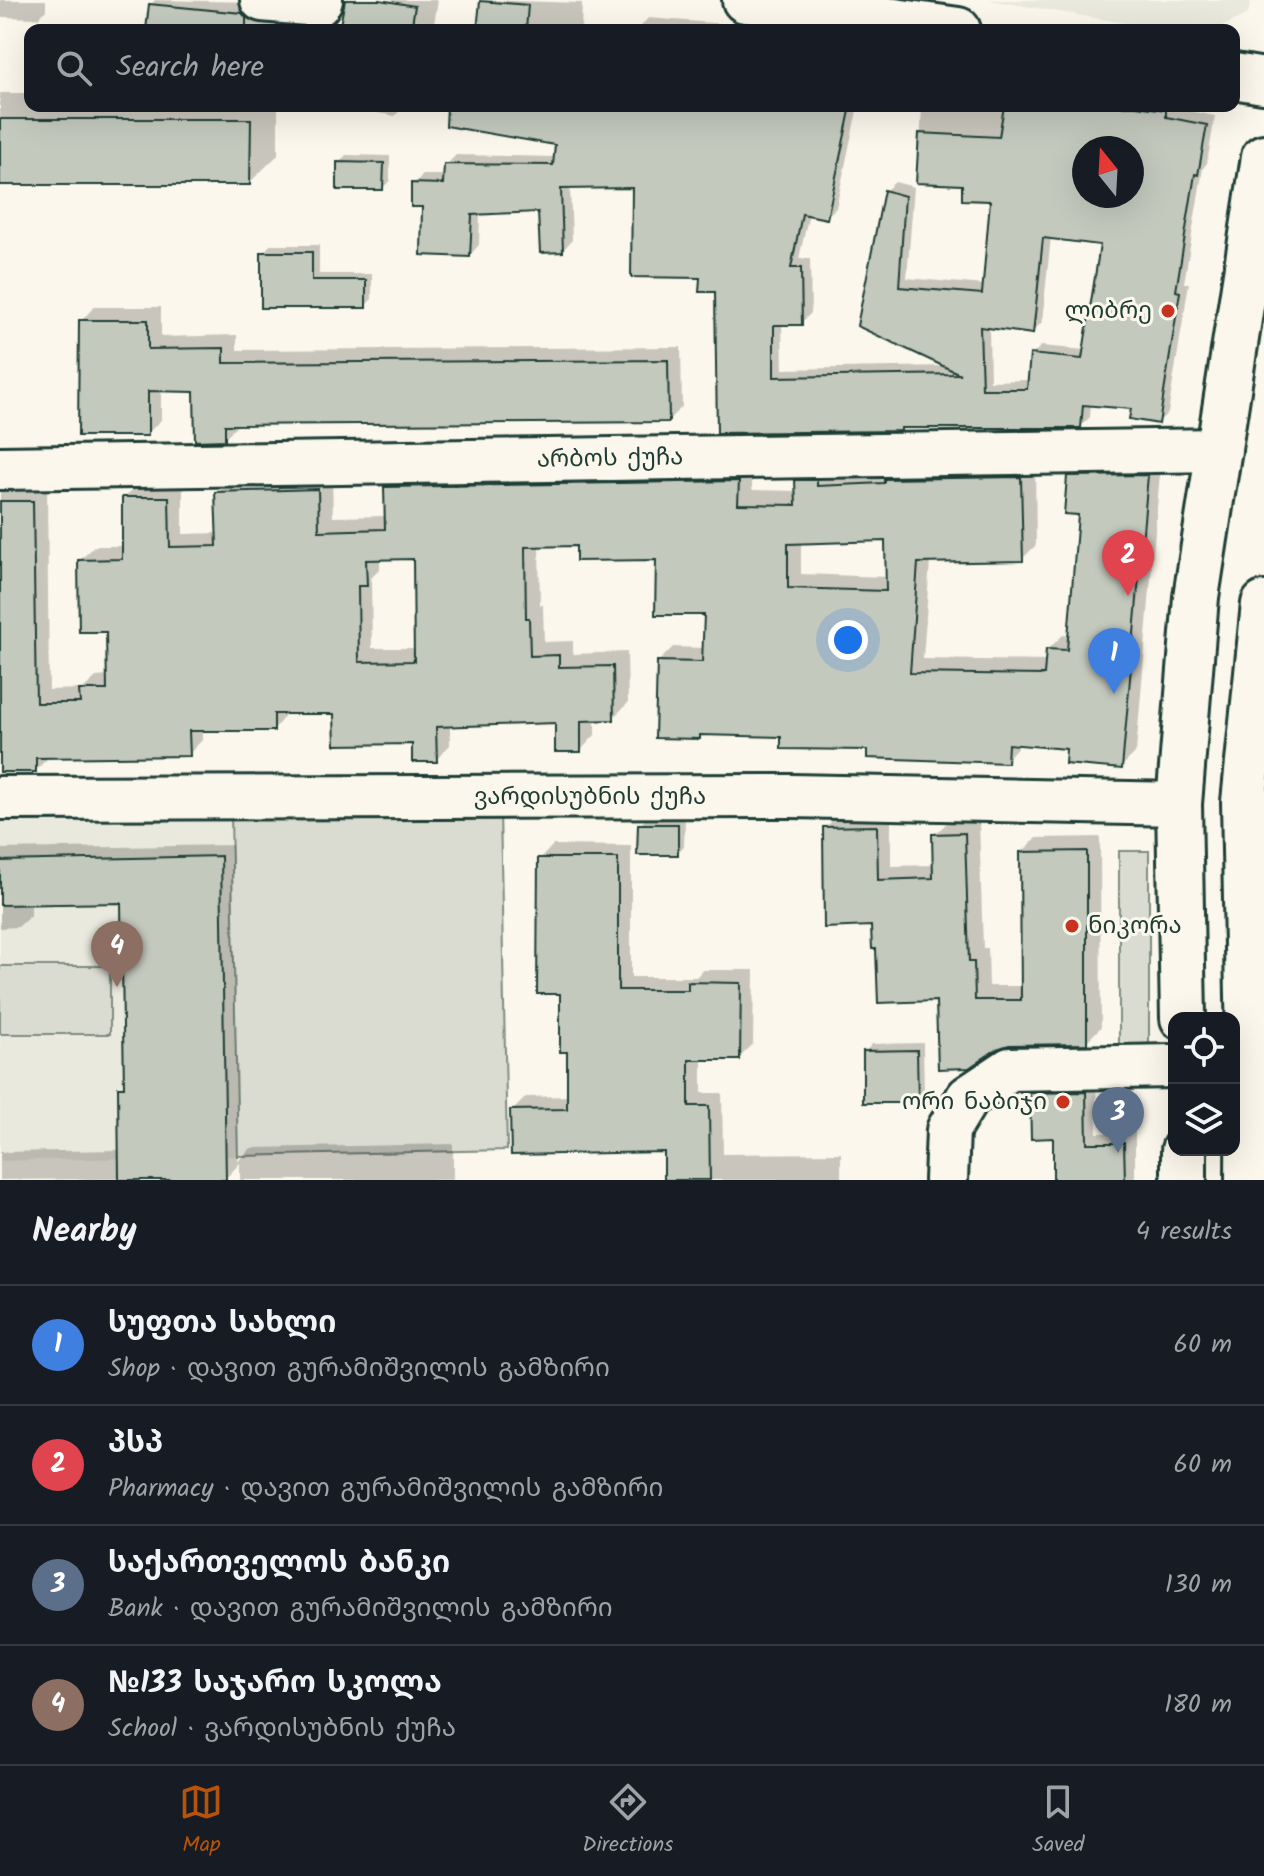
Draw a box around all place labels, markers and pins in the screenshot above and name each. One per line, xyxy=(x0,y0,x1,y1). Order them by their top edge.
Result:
place label: ლიბრე xyxy=(1064,292,1152,331)
marker: ლიბრე xyxy=(1159,302,1177,320)
pin: 2 xyxy=(1102,530,1154,596)
pin: 1 xyxy=(1088,628,1140,694)
place label: ნიკორა xyxy=(1088,907,1182,946)
marker: ნიკორა xyxy=(1063,917,1081,935)
pin: 4 xyxy=(91,921,143,987)
place label: ორი ნაბიჯი xyxy=(902,1083,1047,1122)
pin: 3 xyxy=(1092,1087,1144,1153)
marker: ორი ნაბიჯი xyxy=(1054,1093,1072,1111)

